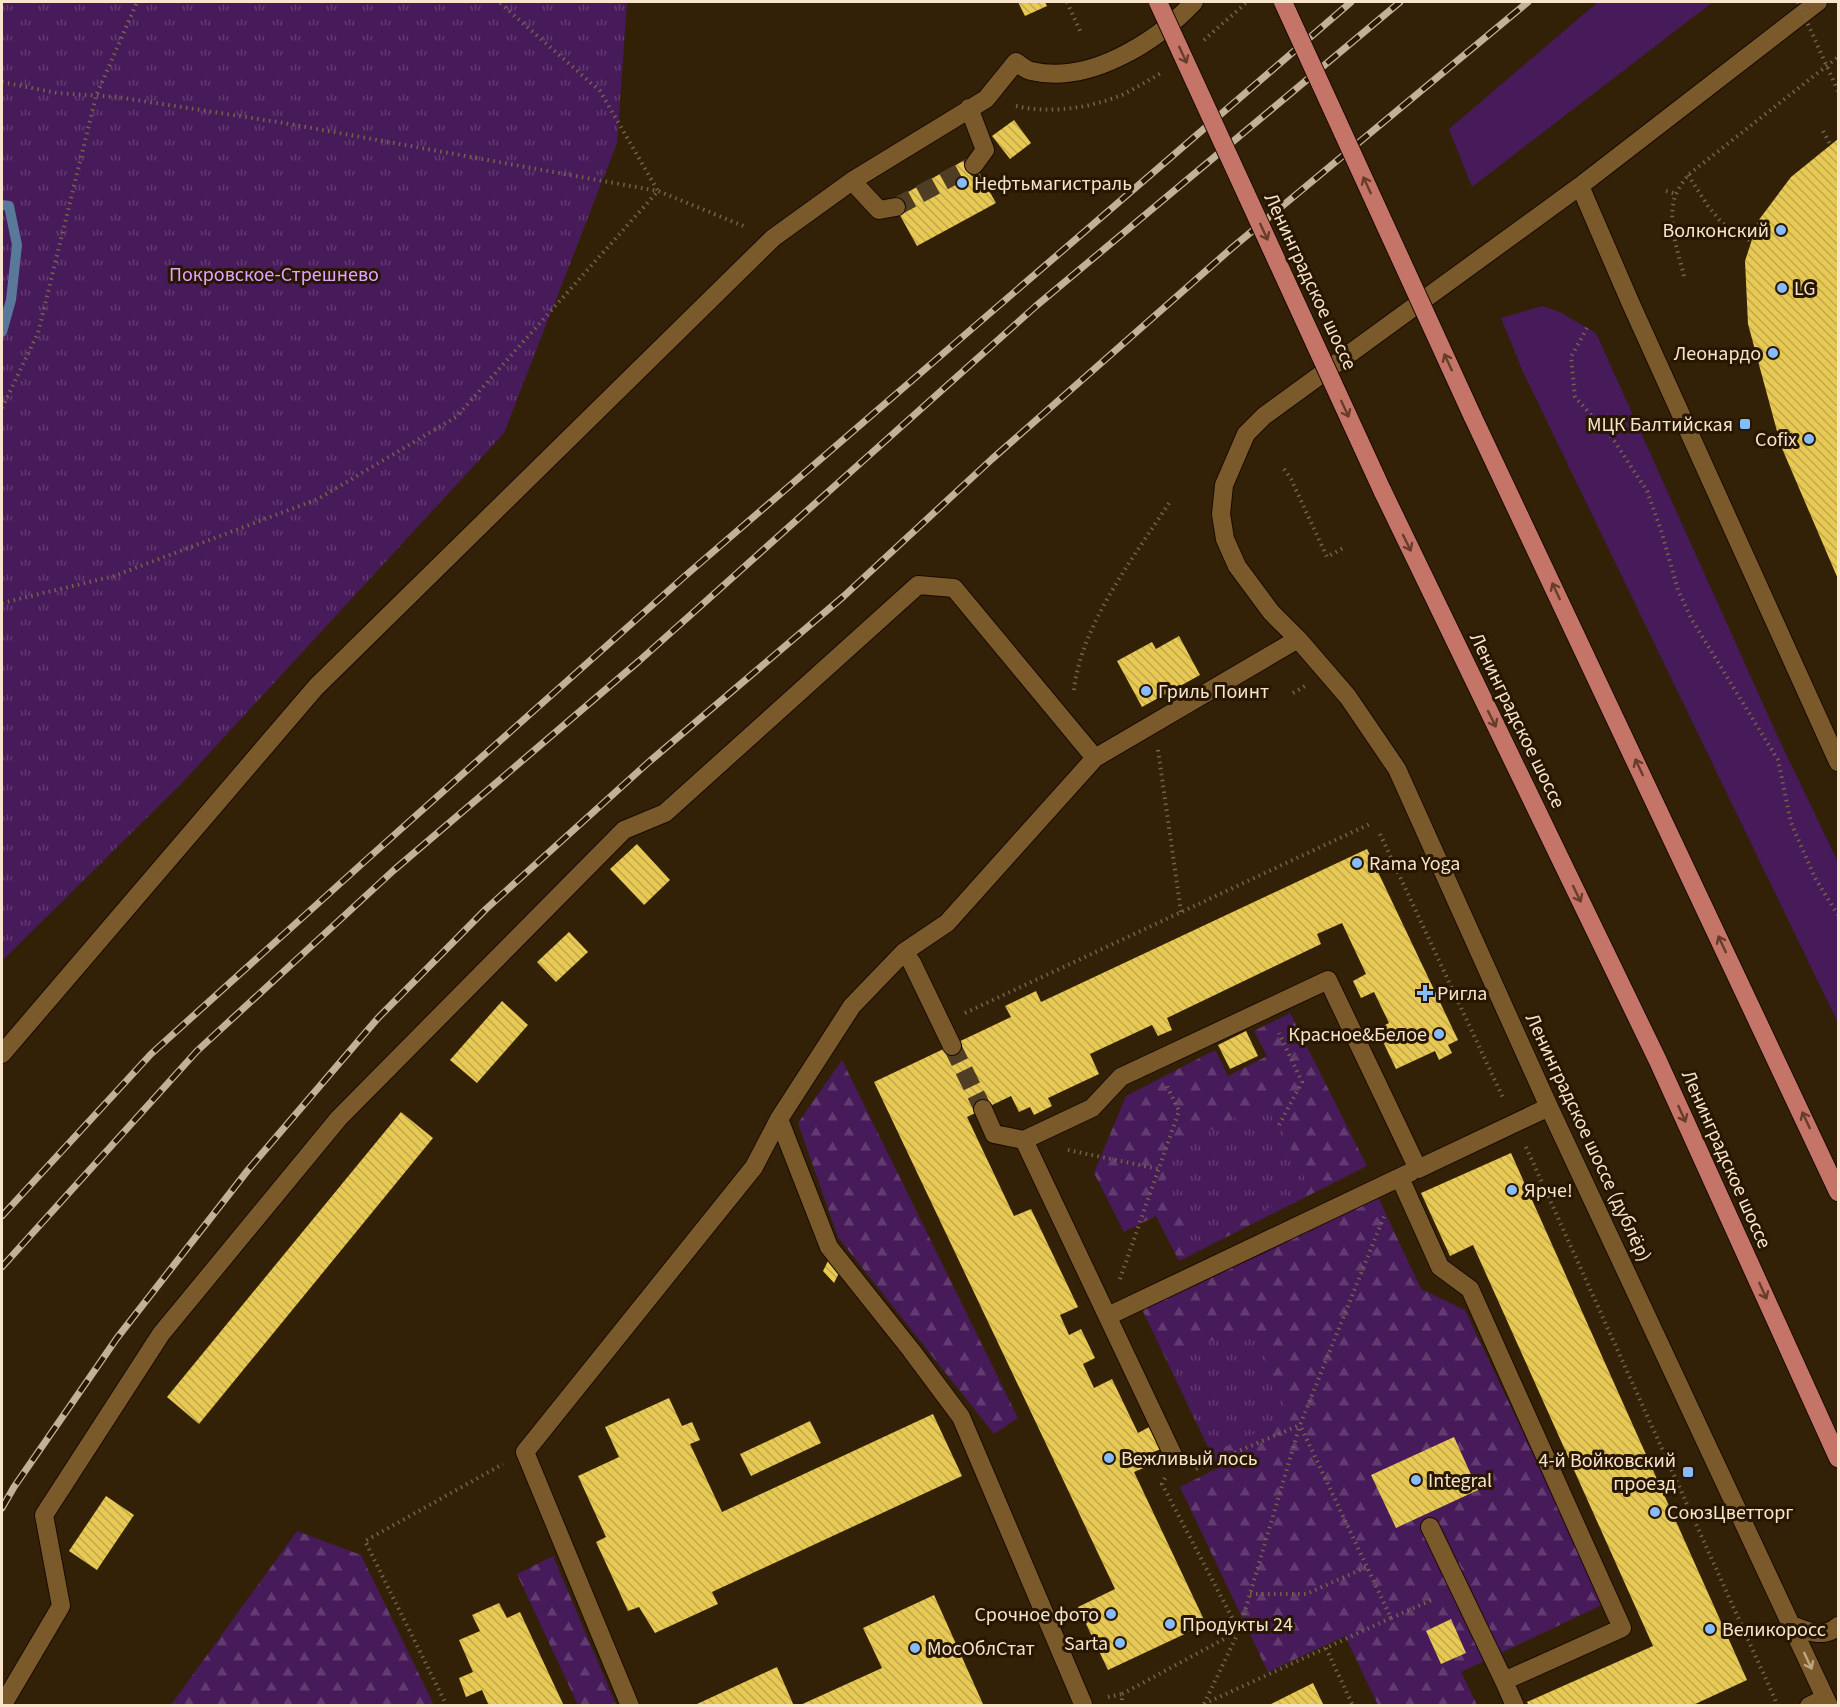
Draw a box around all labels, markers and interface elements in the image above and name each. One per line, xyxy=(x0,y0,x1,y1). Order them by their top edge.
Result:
one-way arrow xyxy=(1177,45,1189,63)
place label: Нефтьмагистраль xyxy=(974,170,1132,198)
marker: Нефтьмагистраль xyxy=(955,176,969,190)
one-way arrow xyxy=(1360,176,1372,194)
street label: Ленинградское шоссе xyxy=(1257,188,1364,375)
place label: Волконский xyxy=(1663,217,1769,245)
one-way arrow xyxy=(1259,223,1270,241)
marker: Волконский xyxy=(1774,223,1788,237)
park label: Покровское-Стрешнево xyxy=(169,261,379,289)
place label: LG xyxy=(1794,275,1816,303)
marker: LG xyxy=(1775,281,1789,295)
place label: Леонардо xyxy=(1674,340,1761,368)
marker: Леонардо xyxy=(1766,346,1780,360)
one-way arrow xyxy=(1442,353,1453,371)
one-way arrow xyxy=(1340,400,1351,418)
place label: МЦК Балтийская xyxy=(1587,411,1733,439)
marker: МЦК Балтийская xyxy=(1738,417,1752,431)
place label: Cofix xyxy=(1755,426,1797,454)
marker: Cofix xyxy=(1802,432,1816,446)
one-way arrow xyxy=(1402,534,1414,552)
one-way arrow xyxy=(1549,583,1561,601)
street label: Ленинградское шоссе xyxy=(1462,628,1572,813)
place label: Гриль Поинт xyxy=(1158,678,1269,706)
marker: Гриль Поинт xyxy=(1139,684,1153,698)
one-way arrow xyxy=(1487,709,1499,727)
one-way arrow xyxy=(1632,759,1644,777)
place label: Rama Yoga xyxy=(1369,850,1460,878)
marker: Rama Yoga xyxy=(1350,856,1364,870)
one-way arrow xyxy=(1572,885,1584,903)
one-way arrow xyxy=(1716,935,1728,953)
place label: Ригла xyxy=(1437,980,1487,1008)
marker: Ригла xyxy=(1418,986,1432,1000)
street label: Ленинградское шоссе (дублёр) xyxy=(1518,1009,1658,1266)
place label: Красное&Белое xyxy=(1288,1021,1427,1049)
marker: Красное&Белое xyxy=(1432,1027,1446,1041)
street label: Ленинградское шоссе xyxy=(1674,1066,1778,1253)
one-way arrow xyxy=(1677,1104,1688,1123)
one-way arrow xyxy=(1799,1111,1811,1129)
place label: Ярче! xyxy=(1524,1177,1573,1205)
marker: Ярче! xyxy=(1505,1183,1519,1197)
one-way arrow xyxy=(1757,1282,1769,1300)
place label: Вежливый лось xyxy=(1121,1445,1258,1473)
place label: 4-й Войковский проезд xyxy=(1538,1447,1676,1498)
marker: Вежливый лось xyxy=(1102,1451,1116,1465)
marker: 4-й Войковский проезд xyxy=(1681,1465,1695,1479)
place label: Integral xyxy=(1428,1467,1492,1495)
marker: Integral xyxy=(1409,1473,1423,1487)
place label: СоюзЦветторг xyxy=(1667,1499,1794,1527)
marker: СоюзЦветторг xyxy=(1648,1505,1662,1519)
place label: Срочное фото xyxy=(974,1601,1099,1629)
marker: Срочное фото xyxy=(1104,1607,1118,1621)
place label: Продукты 24 xyxy=(1182,1611,1293,1639)
place label: Великоросс xyxy=(1722,1616,1826,1644)
marker: Продукты 24 xyxy=(1163,1617,1177,1631)
marker: Великоросс xyxy=(1703,1622,1717,1636)
place label: Sarta xyxy=(1064,1630,1108,1658)
place label: МосОблСтат xyxy=(927,1635,1035,1663)
marker: Sarta xyxy=(1113,1636,1127,1650)
marker: МосОблСтат xyxy=(908,1641,922,1655)
one-way arrow xyxy=(1802,1651,1814,1669)

